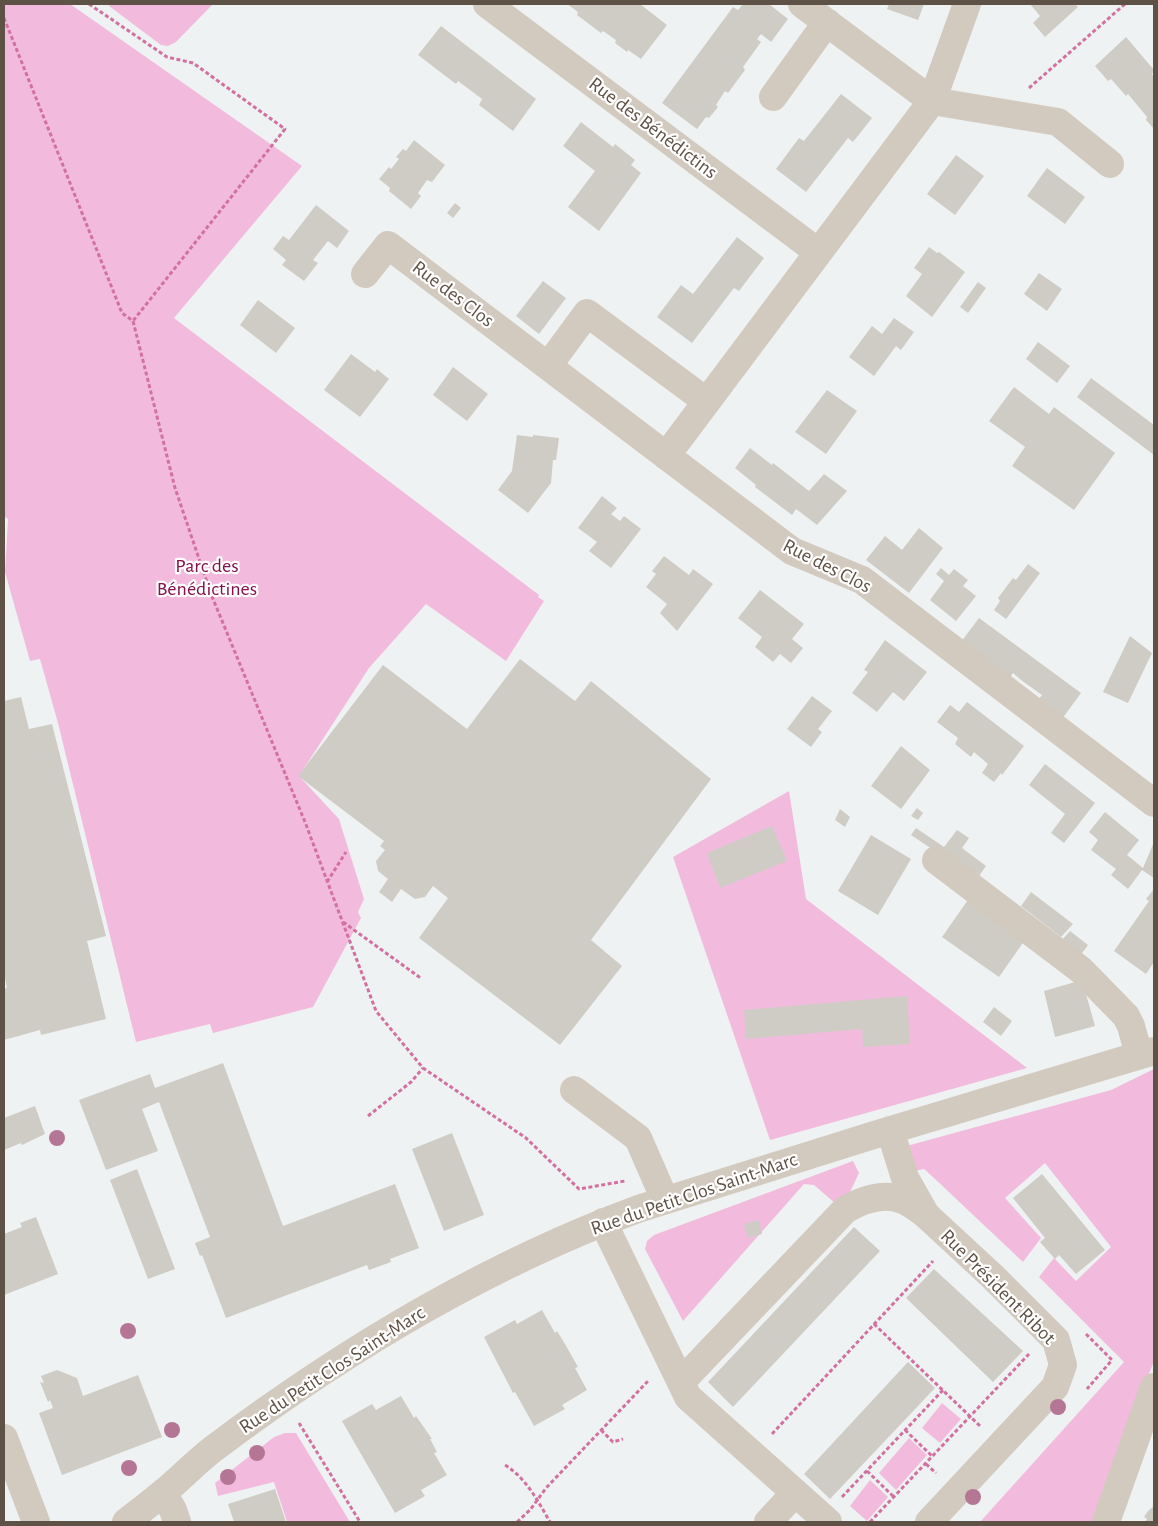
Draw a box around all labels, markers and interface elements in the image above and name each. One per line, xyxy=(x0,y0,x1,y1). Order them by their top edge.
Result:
street label: Rue des Bénédictins xyxy=(584,72,722,184)
street label: Rue des Clos xyxy=(407,255,499,333)
street label: Rue des Clos xyxy=(779,533,875,599)
park label: Parc des Bénédictines xyxy=(157,554,257,601)
street label: Rue du Petit Clos Saint-Marc xyxy=(588,1147,800,1241)
street label: Rue Président Ribot xyxy=(935,1224,1061,1350)
street label: Rue du Petit Clos Saint-Marc xyxy=(235,1301,429,1439)

